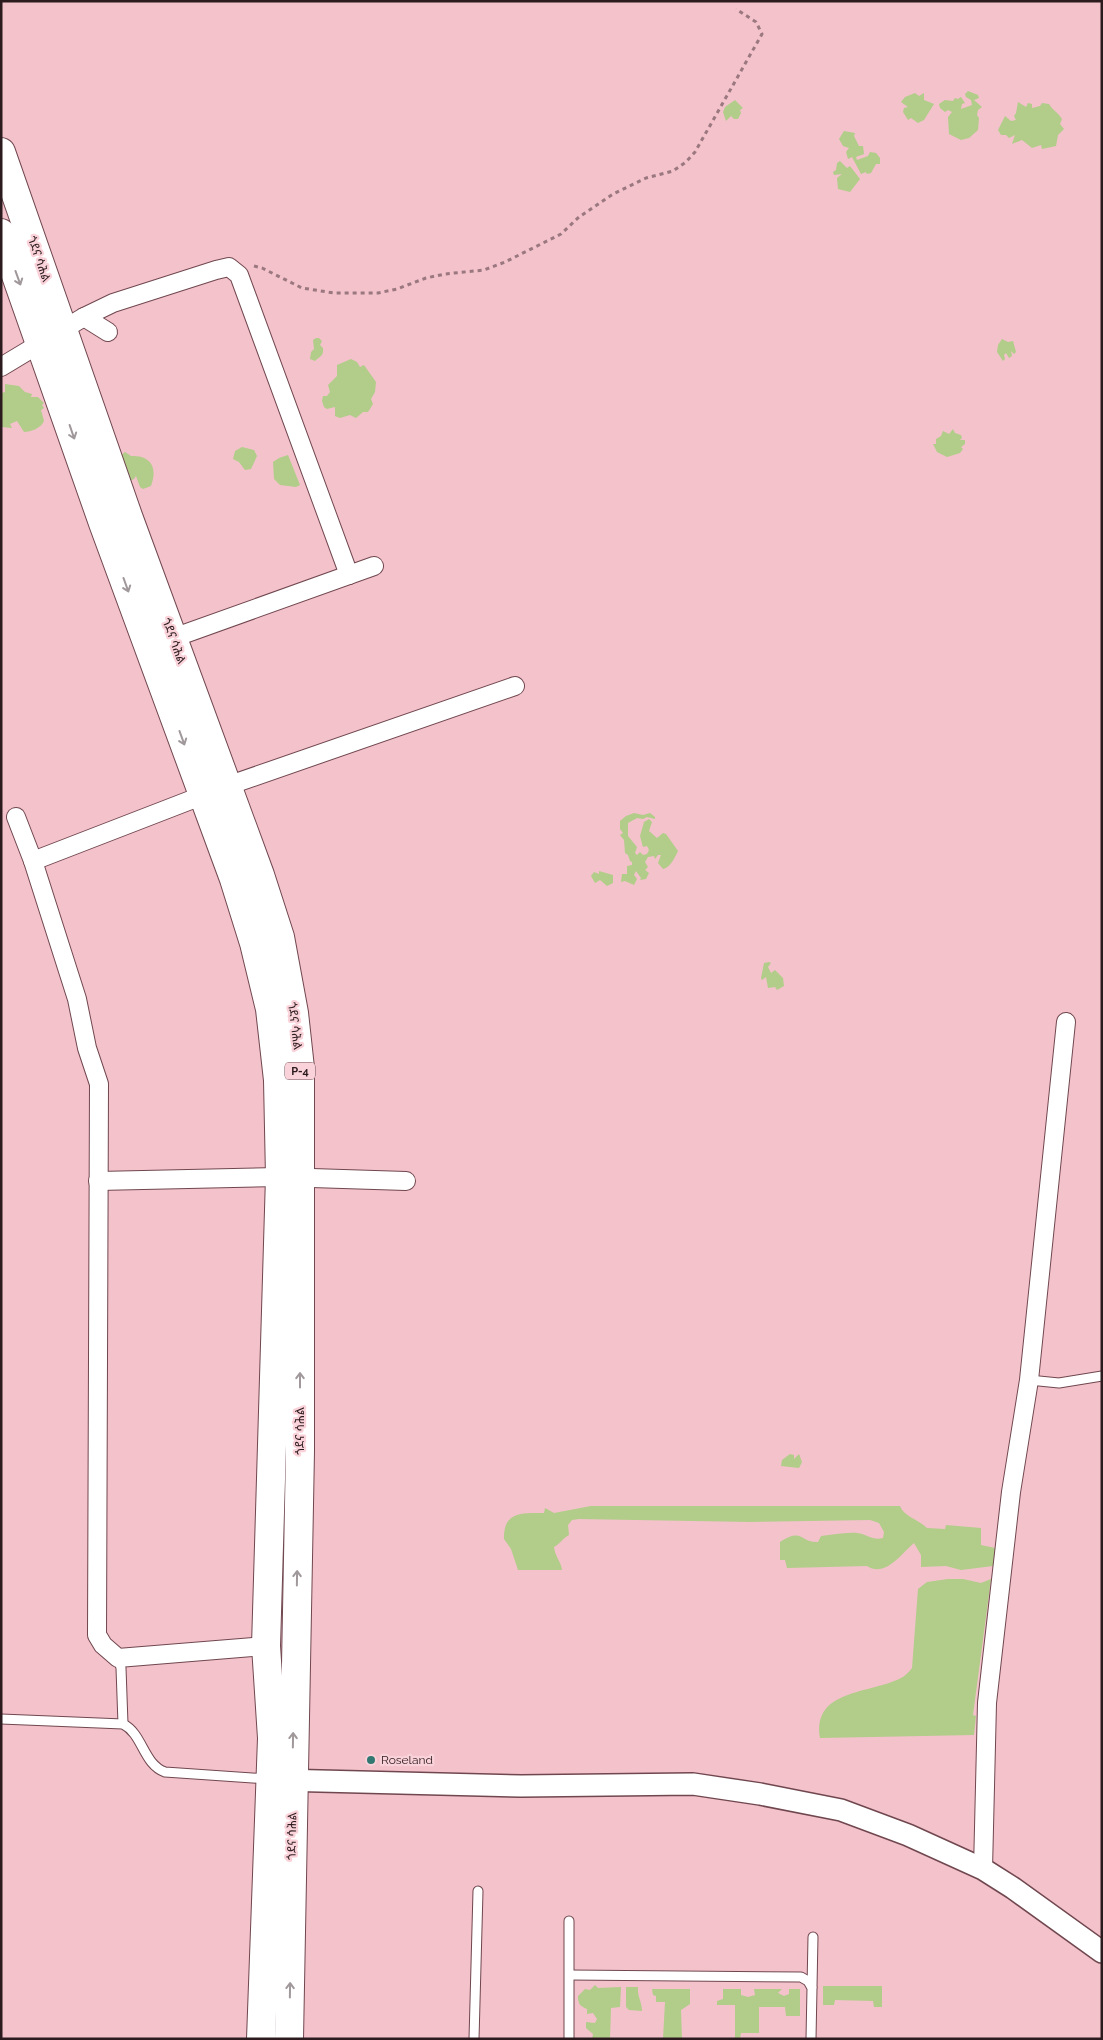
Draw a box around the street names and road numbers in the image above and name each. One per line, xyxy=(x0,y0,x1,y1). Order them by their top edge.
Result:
street label: ጎደና ሳሕል xyxy=(25,234,53,284)
street label: ጎደና ሳሕል xyxy=(159,616,189,666)
street label: ጎደና ሳሕል xyxy=(285,1001,305,1051)
road number: P-4 xyxy=(285,1062,315,1080)
street label: ጎደና ሳሕል xyxy=(293,1407,307,1455)
street label: ጎደና ሳሕል xyxy=(285,1812,299,1860)

